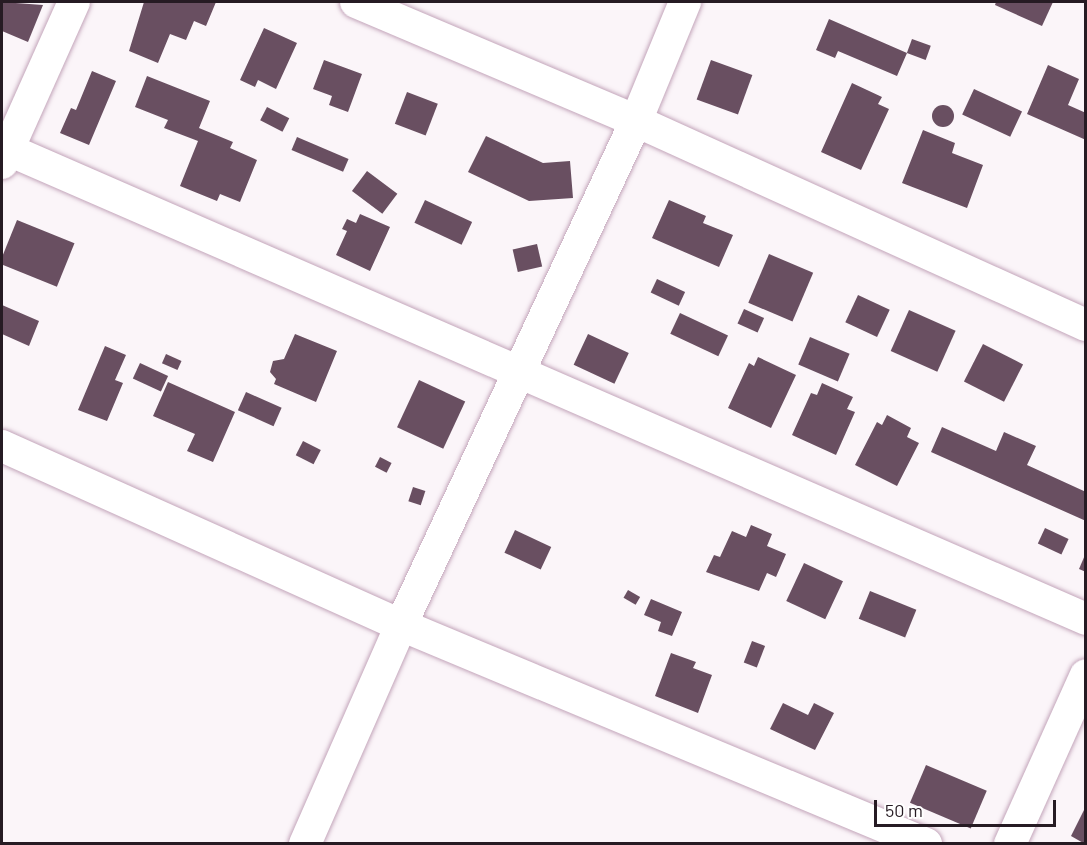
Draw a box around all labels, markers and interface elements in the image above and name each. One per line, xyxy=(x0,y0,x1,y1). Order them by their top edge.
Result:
scale bar xyxy=(877,788,1058,826)
text: 50 m xyxy=(885,799,923,821)

